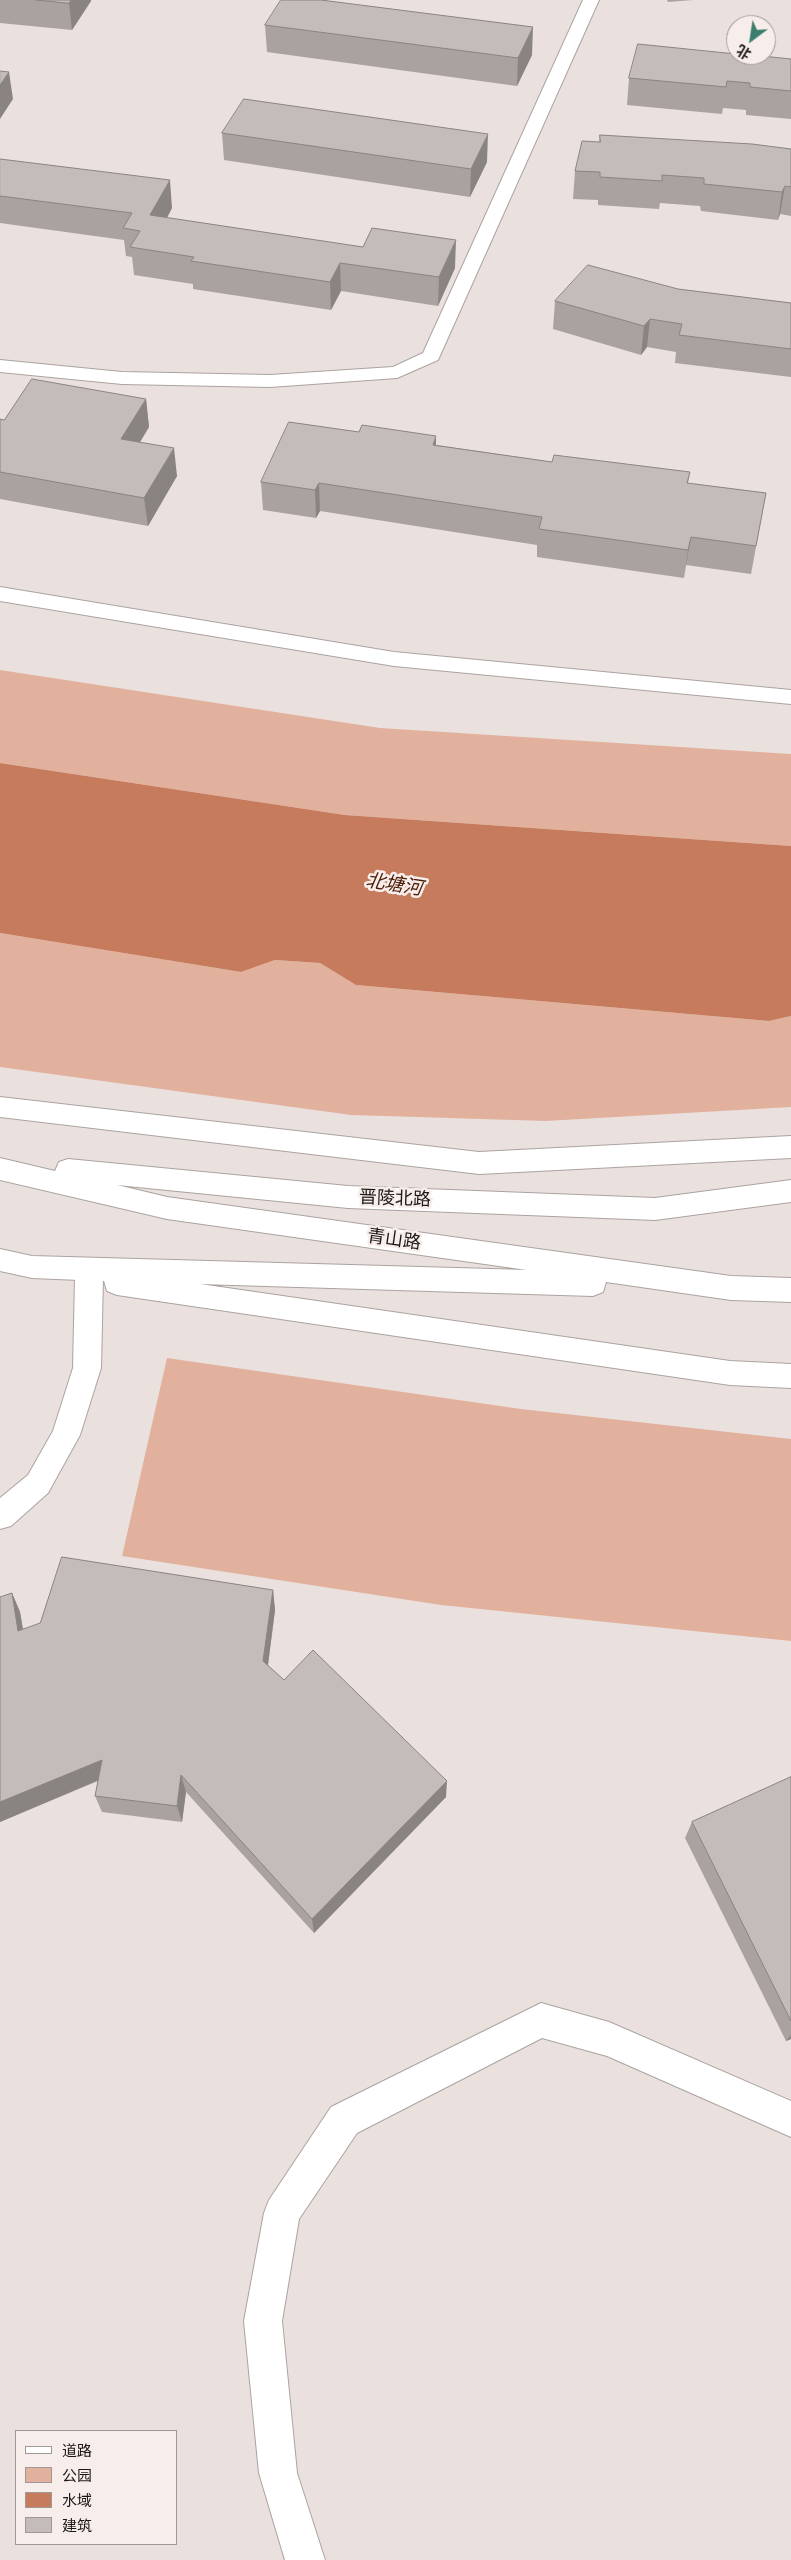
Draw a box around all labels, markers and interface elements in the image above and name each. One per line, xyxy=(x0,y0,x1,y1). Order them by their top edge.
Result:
north arrow xyxy=(726,15,776,65)
text: 北 xyxy=(733,41,754,64)
water label: 北塘河 xyxy=(364,869,424,901)
street label: 晋陵北路 xyxy=(359,1187,431,1211)
street label: 青山路 xyxy=(366,1226,422,1254)
legend xyxy=(15,2430,178,2545)
text: 道路 xyxy=(62,2440,92,2460)
text: 公园 xyxy=(62,2465,92,2485)
text: 水域 xyxy=(62,2490,92,2510)
text: 建筑 xyxy=(62,2515,92,2535)

